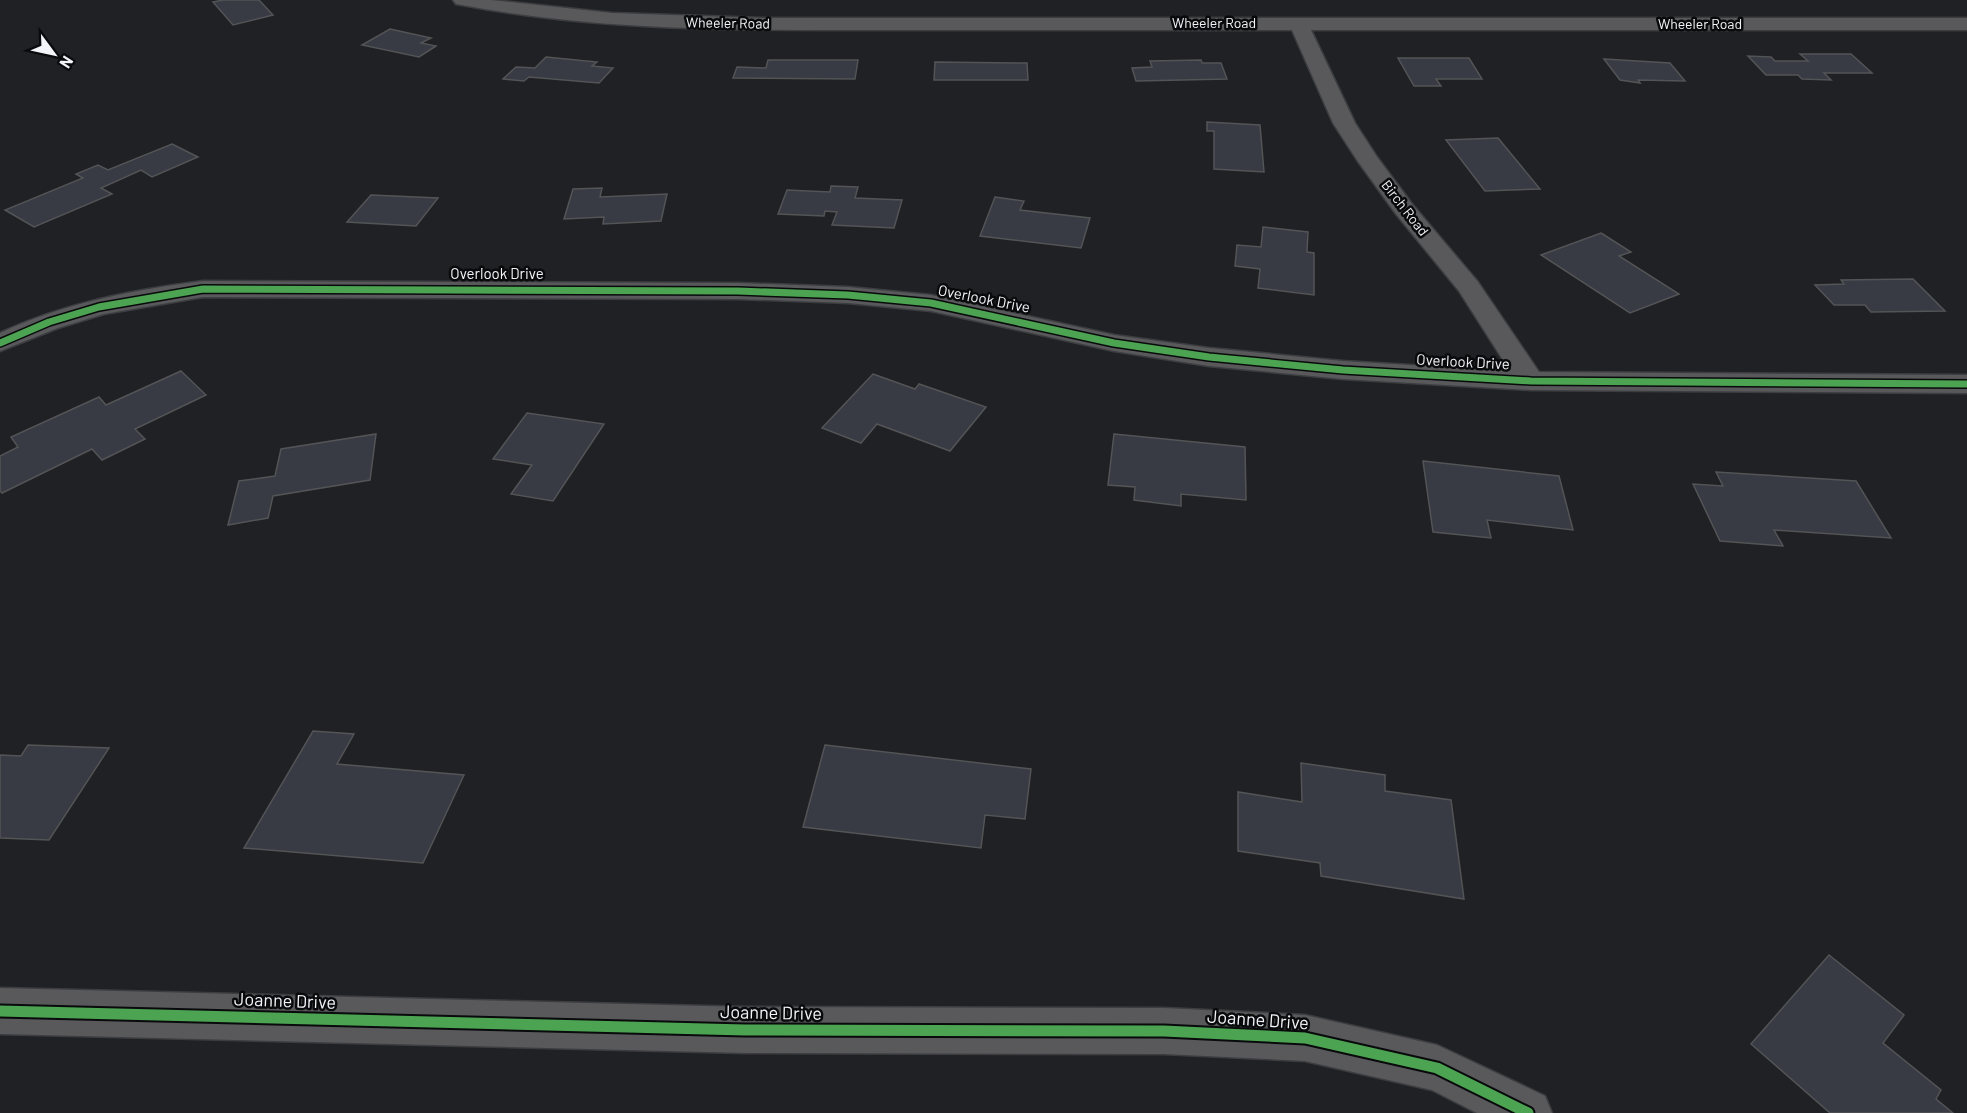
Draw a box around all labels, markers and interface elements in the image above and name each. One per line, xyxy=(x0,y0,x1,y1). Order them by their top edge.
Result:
street label: Wheeler Road xyxy=(686,13,770,32)
street label: Wheeler Road xyxy=(1172,14,1256,31)
street label: Wheeler Road xyxy=(1658,15,1742,32)
north arrow xyxy=(24,24,84,84)
text: N xyxy=(56,53,78,72)
street label: Birch Road xyxy=(1378,176,1432,239)
street label: Overlook Drive xyxy=(450,264,544,282)
street label: Overlook Drive xyxy=(937,280,1032,316)
street label: Overlook Drive xyxy=(1416,350,1510,372)
street label: Joanne Drive xyxy=(234,987,336,1013)
street label: Joanne Drive xyxy=(720,1000,822,1024)
street label: Joanne Drive xyxy=(1206,1004,1310,1034)

